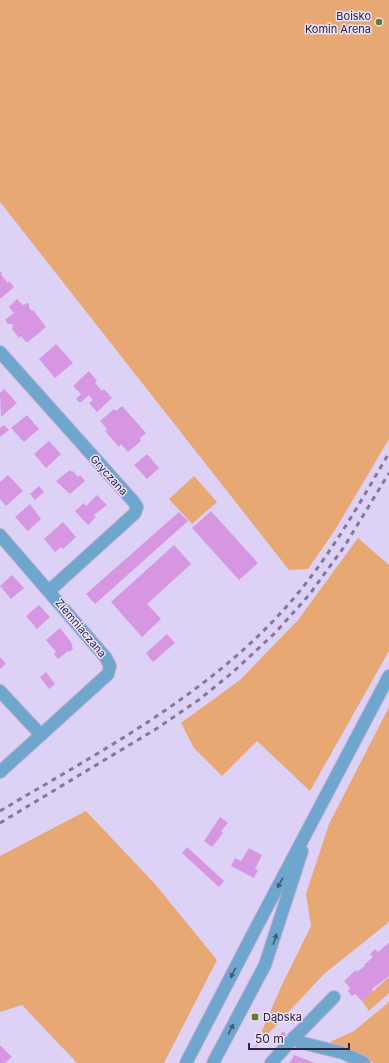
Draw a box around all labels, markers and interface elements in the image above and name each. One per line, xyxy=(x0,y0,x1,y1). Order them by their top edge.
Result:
place label: Boisko Komin Arena xyxy=(305,9,371,36)
marker: Boisko Komin Arena xyxy=(374,17,384,27)
street label: Gryczana xyxy=(87,452,131,498)
street label: Ziemniaczana xyxy=(52,596,110,660)
one-way arrow xyxy=(276,877,283,889)
one-way arrow xyxy=(272,933,278,945)
one-way arrow xyxy=(230,967,236,979)
place label: Dąbska xyxy=(263,1010,302,1024)
marker: Dąbska xyxy=(250,1012,260,1022)
one-way arrow xyxy=(228,1023,235,1034)
scale bar xyxy=(249,1025,349,1051)
text: 50 m xyxy=(255,1031,284,1046)

